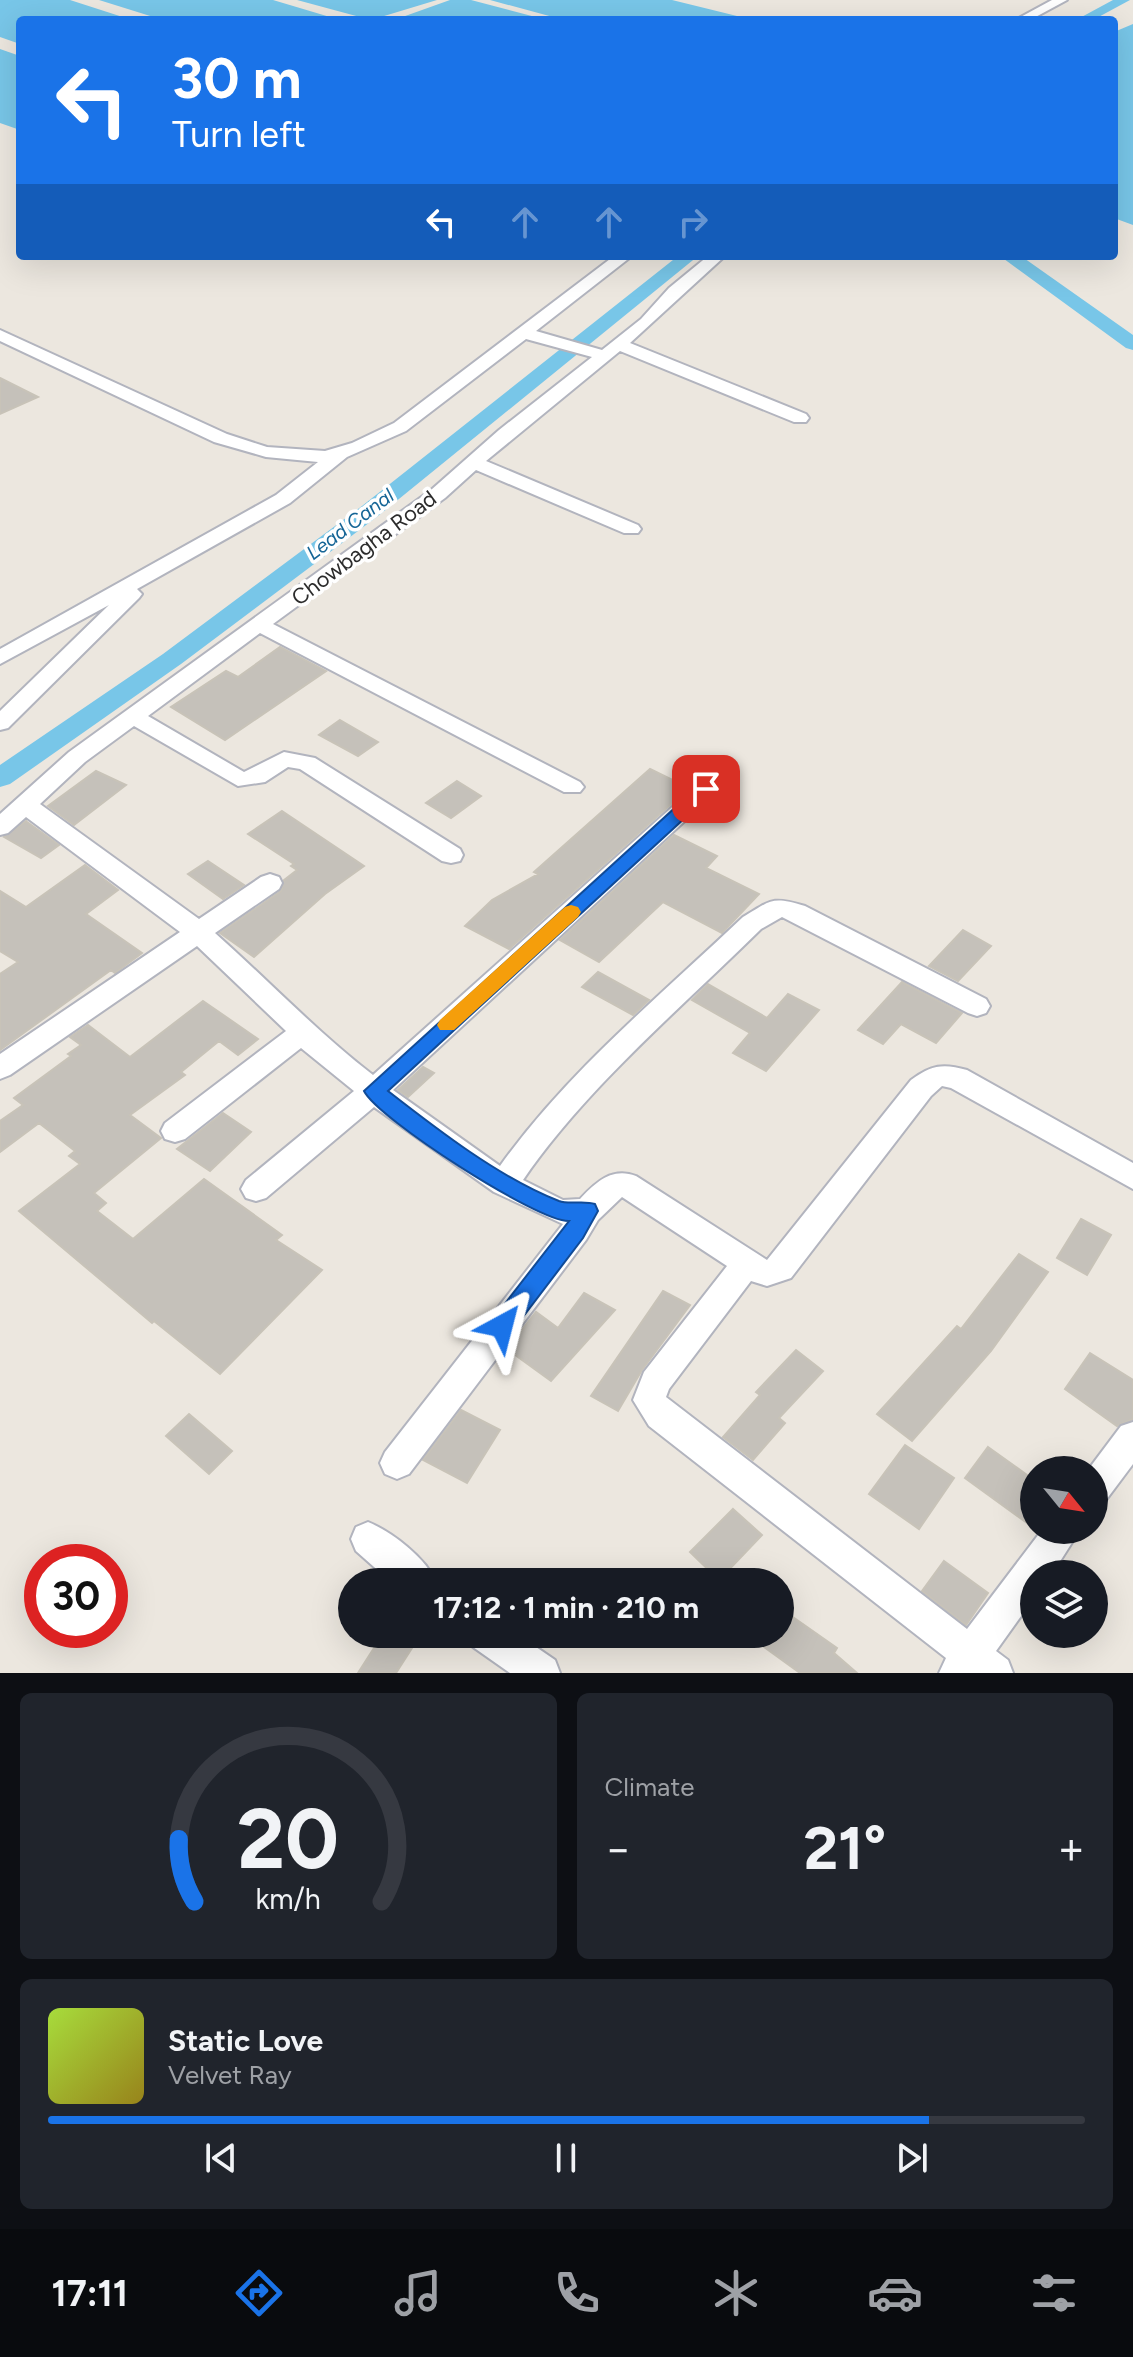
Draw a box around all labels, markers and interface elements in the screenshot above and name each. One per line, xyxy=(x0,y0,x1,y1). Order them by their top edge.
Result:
text: 30 m xyxy=(172,45,302,112)
icon: left xyxy=(40,48,144,152)
text: Turn left xyxy=(172,113,306,156)
icon: left xyxy=(419,200,463,244)
icon: ahead xyxy=(503,200,547,244)
icon: ahead xyxy=(587,200,631,244)
icon: right xyxy=(671,200,715,244)
water label: Lead Canal xyxy=(302,483,399,565)
street label: Chowbagha Road xyxy=(286,485,442,611)
pin xyxy=(672,755,740,823)
icon: arrive xyxy=(684,767,728,811)
position arrow xyxy=(460,1284,544,1368)
north arrow xyxy=(1020,1456,1108,1544)
map controls xyxy=(1020,1456,1108,1648)
speed limit sign: 30 xyxy=(24,1544,128,1648)
button: layers xyxy=(1020,1560,1108,1648)
text: 17:12 · 1 min · 210 m xyxy=(433,1589,699,1626)
text: Climate xyxy=(605,1771,694,1803)
text: 20 xyxy=(237,1789,339,1889)
text: 21° xyxy=(803,1812,886,1884)
text: − xyxy=(605,1822,632,1875)
text: + xyxy=(1058,1822,1085,1875)
text: km/h xyxy=(256,1882,321,1916)
text: Static Love xyxy=(168,2022,323,2059)
text: Velvet Ray xyxy=(168,2059,292,2091)
icon: previous xyxy=(199,2136,243,2180)
icon: pause xyxy=(544,2136,588,2180)
icon: next xyxy=(890,2136,934,2180)
icon: directions xyxy=(231,2265,287,2321)
icon: music xyxy=(390,2265,446,2321)
icon: phone xyxy=(549,2265,605,2321)
icon: climate xyxy=(708,2265,764,2321)
icon: car xyxy=(867,2265,923,2321)
icon: filters xyxy=(1026,2265,1082,2321)
text: 17:11 xyxy=(51,2272,128,2315)

